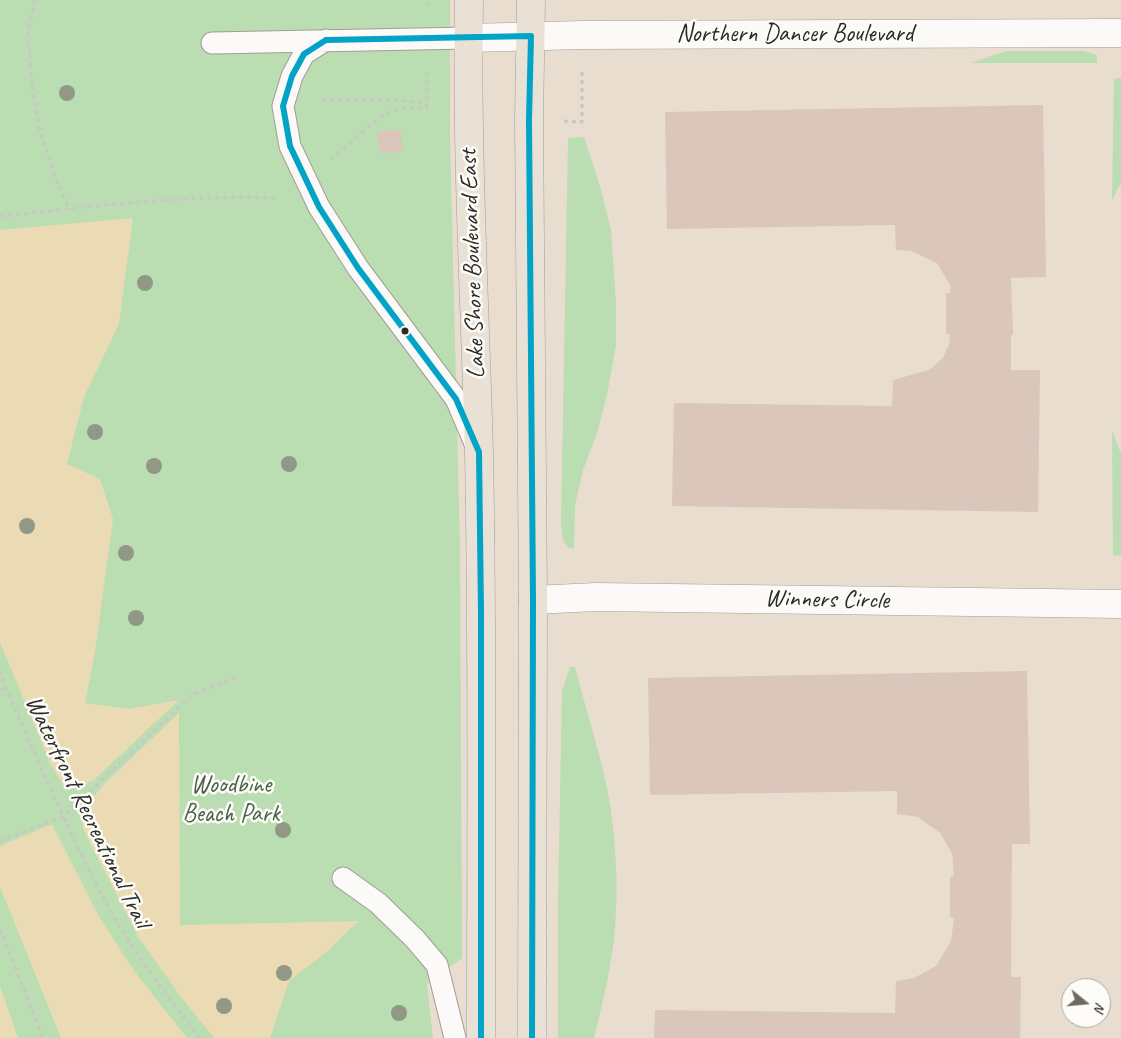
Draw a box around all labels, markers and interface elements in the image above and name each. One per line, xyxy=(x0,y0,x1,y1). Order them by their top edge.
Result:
street label: Northern Dancer Boulevard xyxy=(677,19,913,49)
street label: Lake Shore Boulevard East xyxy=(454,149,492,379)
unlabelled marker xyxy=(400,326,410,336)
street label: Winners Circle xyxy=(765,584,889,616)
street label: Waterfront Recreational Trail xyxy=(18,691,156,933)
park label: Woodbine Beach Park xyxy=(182,770,280,829)
north arrow xyxy=(1061,978,1111,1028)
text: N xyxy=(1090,1001,1109,1014)

